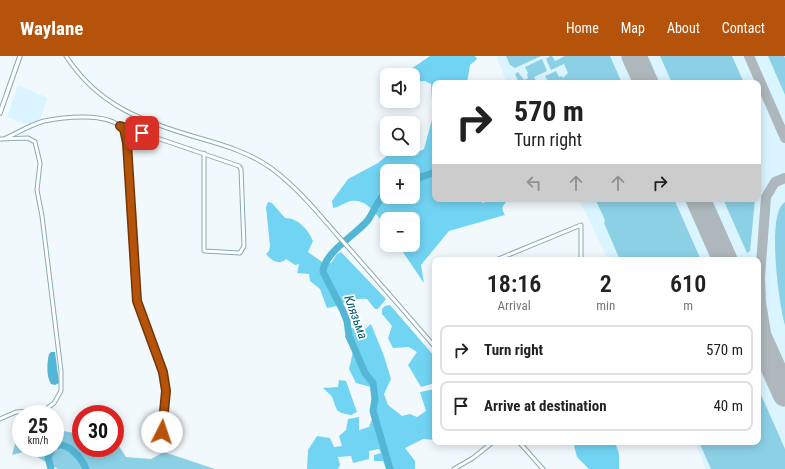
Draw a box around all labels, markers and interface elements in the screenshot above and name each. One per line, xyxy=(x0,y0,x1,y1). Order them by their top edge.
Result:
text: Waylane xyxy=(20,17,83,40)
text: Home xyxy=(566,20,599,36)
text: Map xyxy=(621,20,645,36)
text: About xyxy=(667,20,700,36)
text: Contact xyxy=(722,20,765,36)
map controls xyxy=(380,68,420,252)
button: sound xyxy=(380,68,420,108)
text: 570 m xyxy=(514,95,584,128)
icon: right xyxy=(448,96,500,148)
pin xyxy=(125,116,159,150)
button: search xyxy=(380,116,420,156)
icon: arrive xyxy=(131,122,153,144)
text: Turn right xyxy=(514,129,582,150)
button: + xyxy=(380,164,420,204)
icon: left xyxy=(523,172,545,194)
icon: ahead xyxy=(565,172,587,194)
icon: ahead xyxy=(607,172,629,194)
icon: right xyxy=(649,172,671,194)
button: − xyxy=(380,212,420,252)
text: 18:16 xyxy=(487,270,541,298)
text: 2 xyxy=(600,270,612,298)
text: 610 xyxy=(670,270,706,298)
water label: Клязьма xyxy=(341,293,371,341)
text: Arrival xyxy=(498,298,531,313)
text: min xyxy=(596,298,615,313)
text: m xyxy=(683,298,693,313)
icon: right xyxy=(450,339,472,361)
text: Turn right xyxy=(484,341,543,359)
text: 570 m xyxy=(706,341,743,359)
icon: arrive xyxy=(450,395,472,417)
text: Arrive at destination xyxy=(484,397,607,415)
text: 40 m xyxy=(713,397,743,415)
speed limit sign: 30 xyxy=(72,405,124,457)
position arrow xyxy=(141,411,183,453)
text: 25 xyxy=(28,414,48,438)
text: km/h xyxy=(28,435,48,446)

